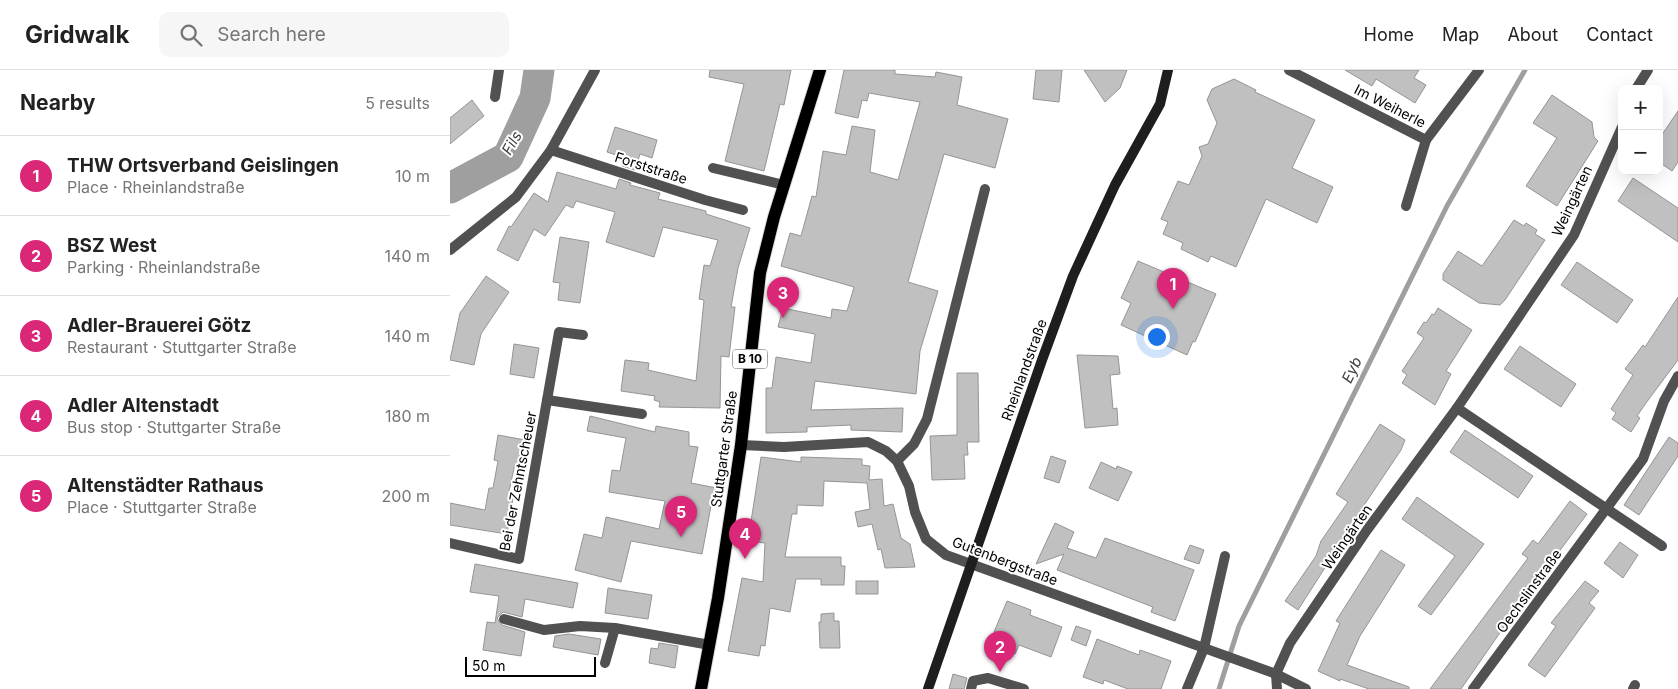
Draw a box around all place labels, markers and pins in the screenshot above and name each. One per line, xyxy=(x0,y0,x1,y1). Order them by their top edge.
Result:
pin: 1 xyxy=(1157,268,1189,309)
pin: 3 xyxy=(767,277,799,318)
pin: 5 xyxy=(665,496,697,537)
pin: 4 xyxy=(729,518,761,559)
pin: 2 xyxy=(984,631,1016,672)

